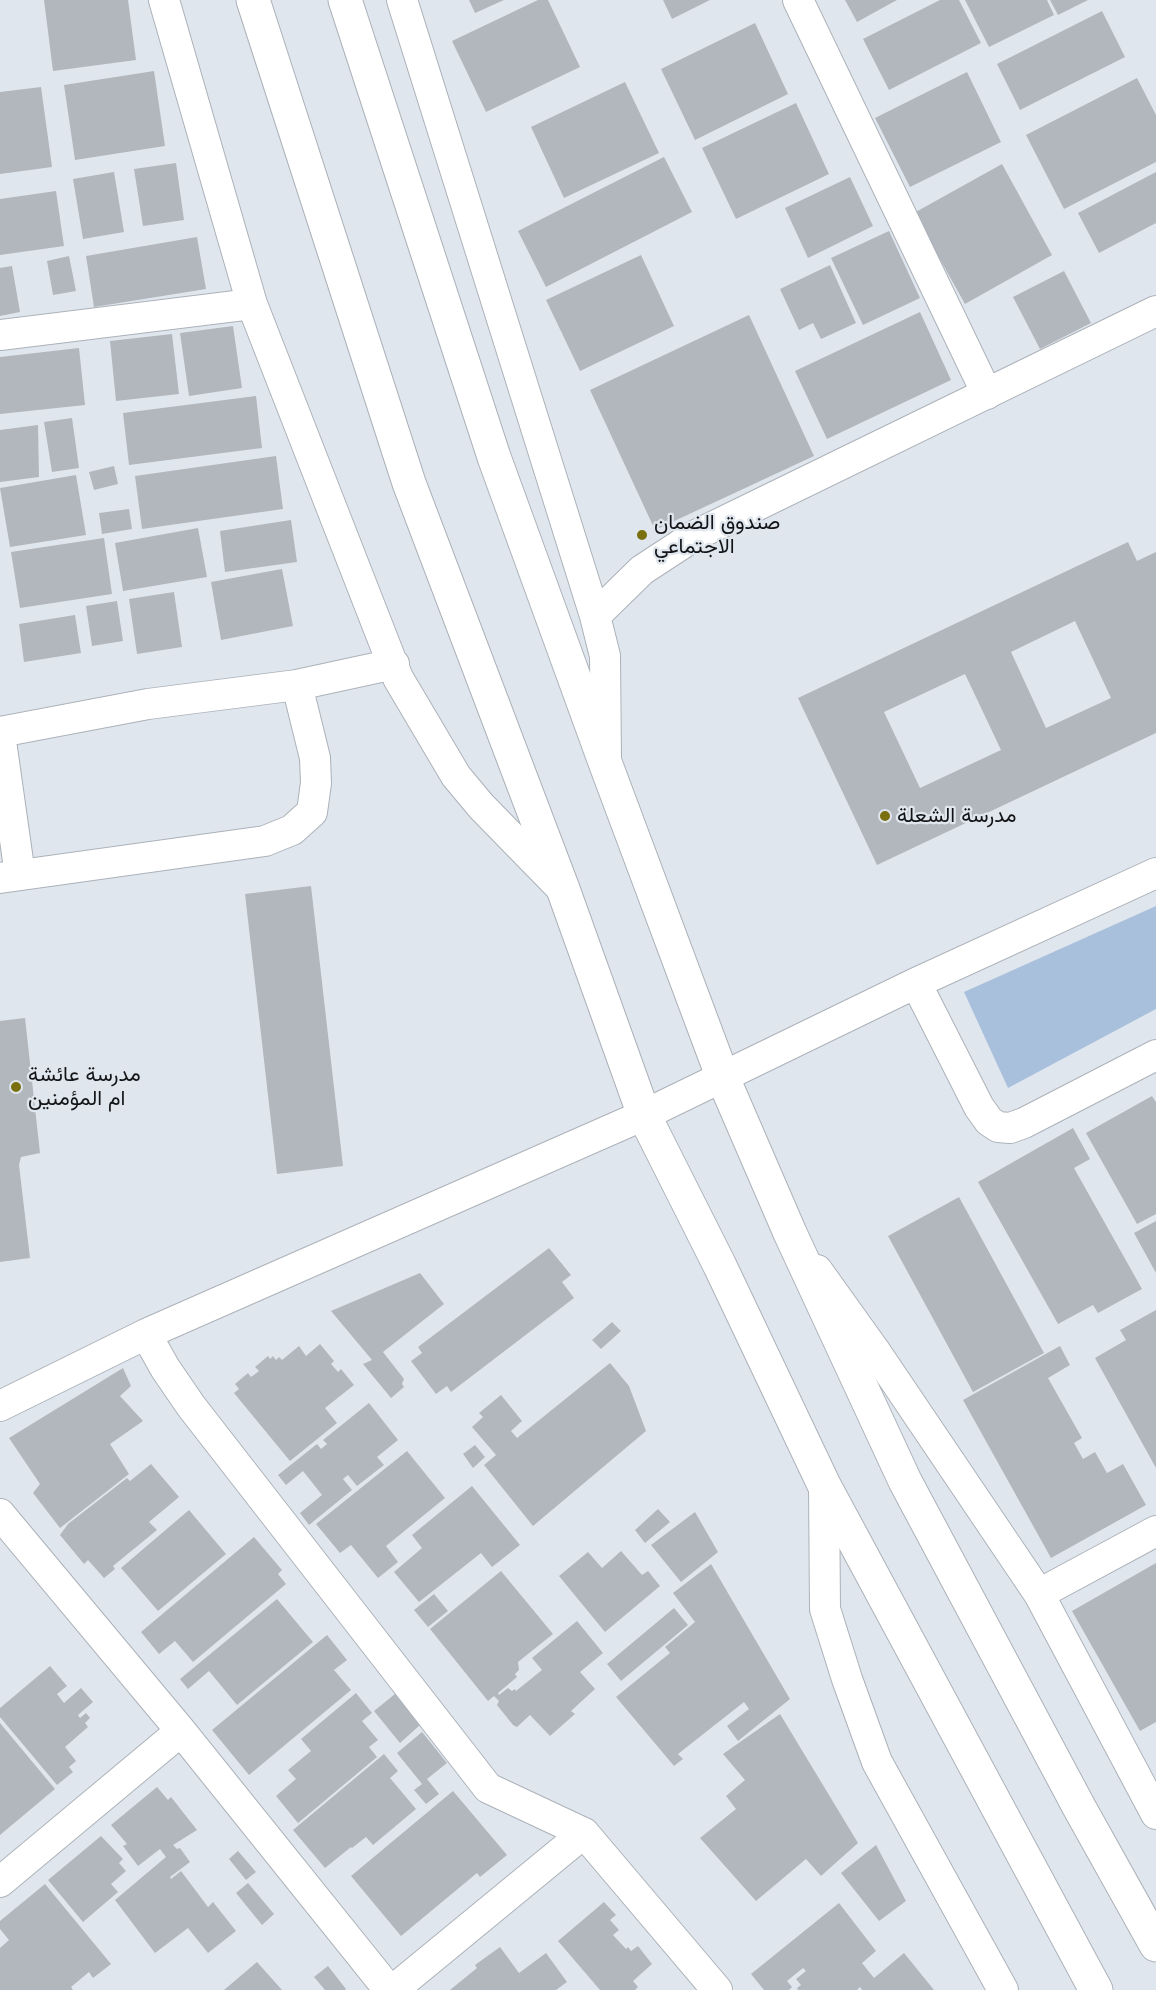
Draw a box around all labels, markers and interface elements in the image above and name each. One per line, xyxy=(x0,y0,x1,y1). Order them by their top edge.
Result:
place label: صندوق الضمان الاجتماعي xyxy=(654,510,780,560)
marker: صندوق الضمان الاجتماعي xyxy=(635,528,649,542)
place label: مدرسة الشعلة xyxy=(897,803,1016,829)
marker: مدرسة الشعلة xyxy=(878,809,892,823)
place label: مدرسة عائشة ام المؤمنين xyxy=(28,1062,141,1112)
marker: مدرسة عائشة ام المؤمنين xyxy=(9,1080,23,1094)

